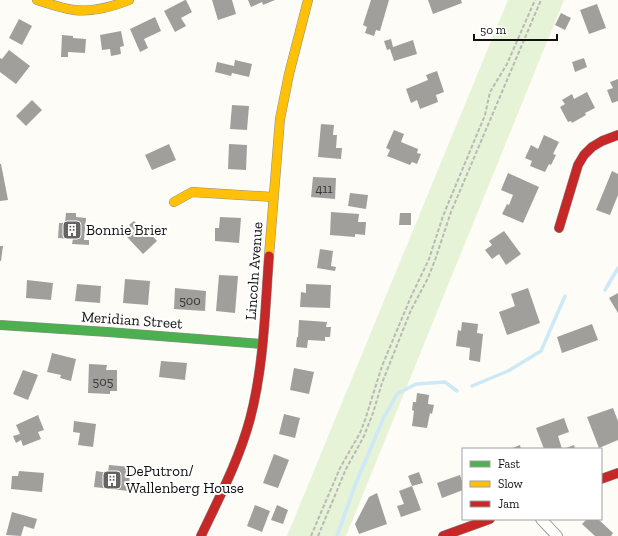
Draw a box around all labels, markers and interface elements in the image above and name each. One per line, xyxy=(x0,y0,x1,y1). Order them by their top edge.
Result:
scale bar xyxy=(474,16,557,42)
text: 50 m xyxy=(480,23,507,37)
house number: 411 xyxy=(315,181,333,196)
building icon: Bonnie Brier xyxy=(61,219,83,241)
place label: Bonnie Brier xyxy=(86,221,168,239)
street label: Lincoln Avenue xyxy=(242,221,266,321)
house number: 500 xyxy=(179,293,201,308)
street label: Meridian Street xyxy=(81,307,184,333)
house number: 505 xyxy=(93,374,114,389)
legend xyxy=(462,448,602,520)
text: Fast xyxy=(498,457,521,471)
place label: DePutron/ Wallenberg House xyxy=(126,462,244,497)
building icon: DePutron/ Wallenberg House xyxy=(101,469,123,491)
text: Slow xyxy=(498,477,524,491)
text: Jam xyxy=(498,497,520,511)

